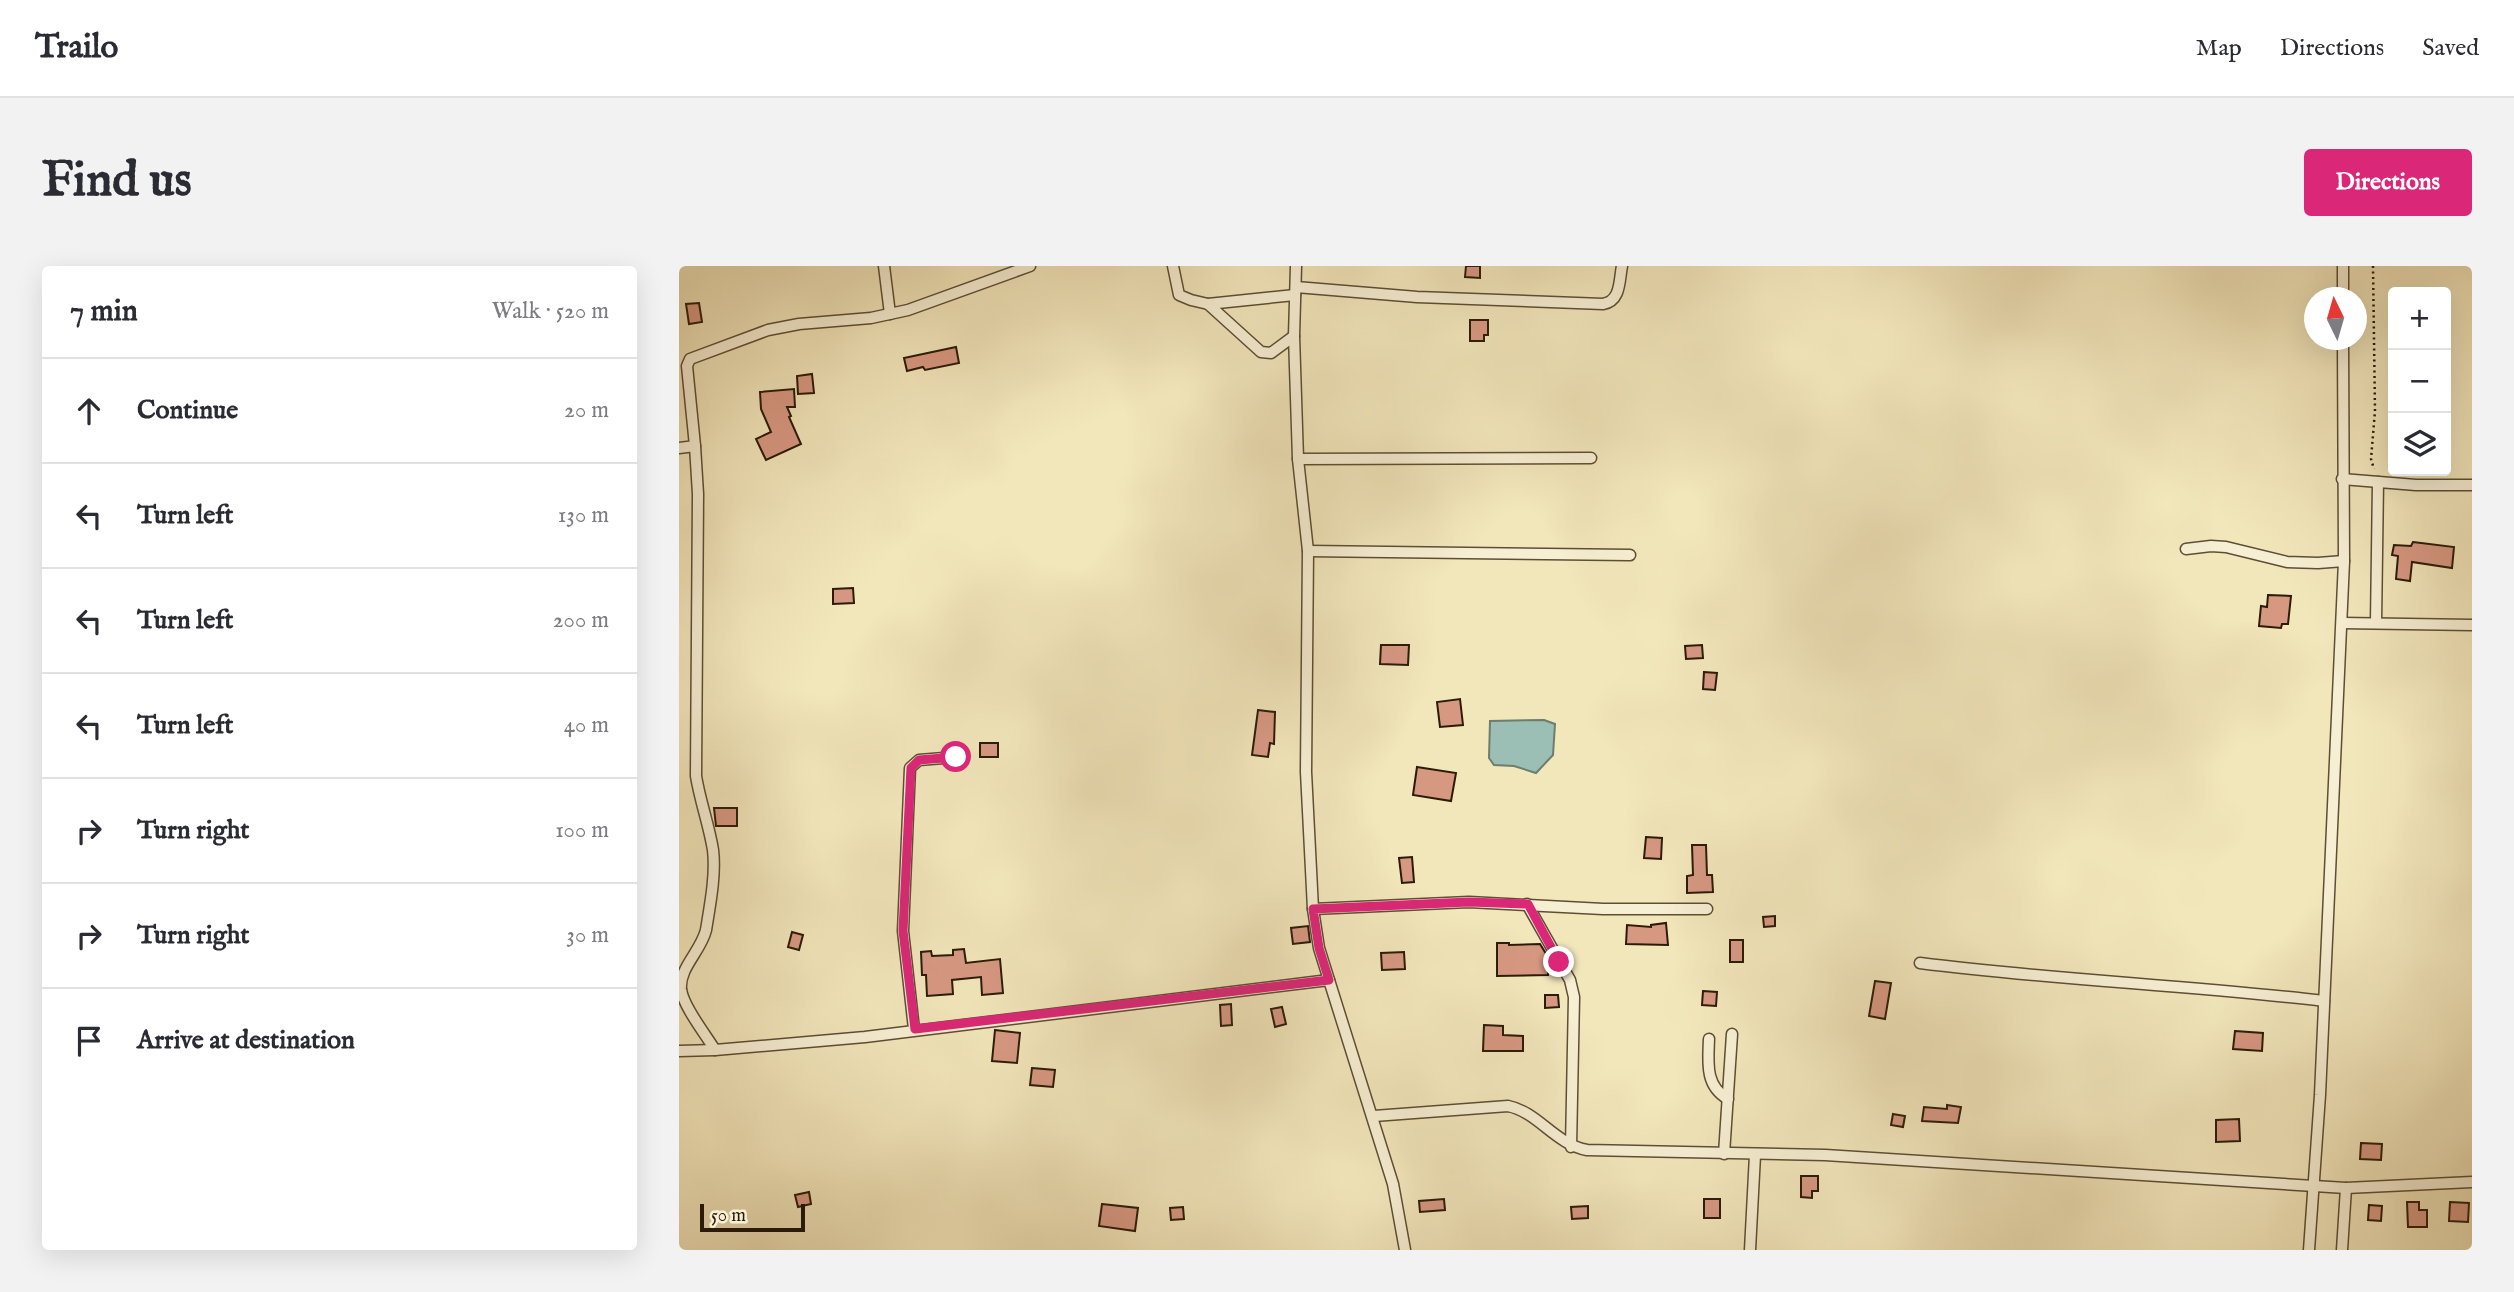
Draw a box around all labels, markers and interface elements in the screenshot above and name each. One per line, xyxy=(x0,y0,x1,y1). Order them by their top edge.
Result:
text: Trailo xyxy=(35,27,118,69)
text: Map xyxy=(2196,33,2242,64)
text: Directions xyxy=(2280,33,2384,64)
text: Saved xyxy=(2422,33,2479,64)
button: Directions xyxy=(2304,149,2472,216)
text: Find us xyxy=(42,151,192,213)
north arrow xyxy=(2304,287,2367,350)
map controls xyxy=(2388,287,2451,476)
button: + xyxy=(2388,287,2451,350)
text: 7 min xyxy=(70,293,138,331)
text: Walk · 520 m xyxy=(492,297,609,326)
button: − xyxy=(2388,350,2451,413)
icon: ahead xyxy=(70,392,108,430)
text: Continue xyxy=(137,394,238,427)
text: 20 m xyxy=(564,396,609,425)
button: layers xyxy=(2388,413,2451,476)
icon: left xyxy=(70,497,108,535)
text: Turn left xyxy=(137,499,234,532)
text: 130 m xyxy=(558,501,609,530)
icon: left xyxy=(70,602,108,640)
text: Turn left xyxy=(137,604,234,637)
text: 200 m xyxy=(553,606,609,635)
icon: left xyxy=(70,707,108,745)
text: Turn left xyxy=(137,709,234,742)
text: 40 m xyxy=(564,711,609,740)
route start xyxy=(940,741,971,772)
icon: right xyxy=(70,812,108,850)
text: Turn right xyxy=(137,814,250,847)
text: 100 m xyxy=(555,816,609,845)
icon: right xyxy=(70,917,108,955)
text: Turn right xyxy=(137,919,250,952)
text: 30 m xyxy=(566,921,609,950)
route end xyxy=(1543,946,1574,977)
icon: arrive xyxy=(70,1022,108,1060)
text: Arrive at destination xyxy=(137,1024,355,1057)
scale bar xyxy=(700,1201,805,1233)
text: 50 m xyxy=(711,1204,746,1228)

